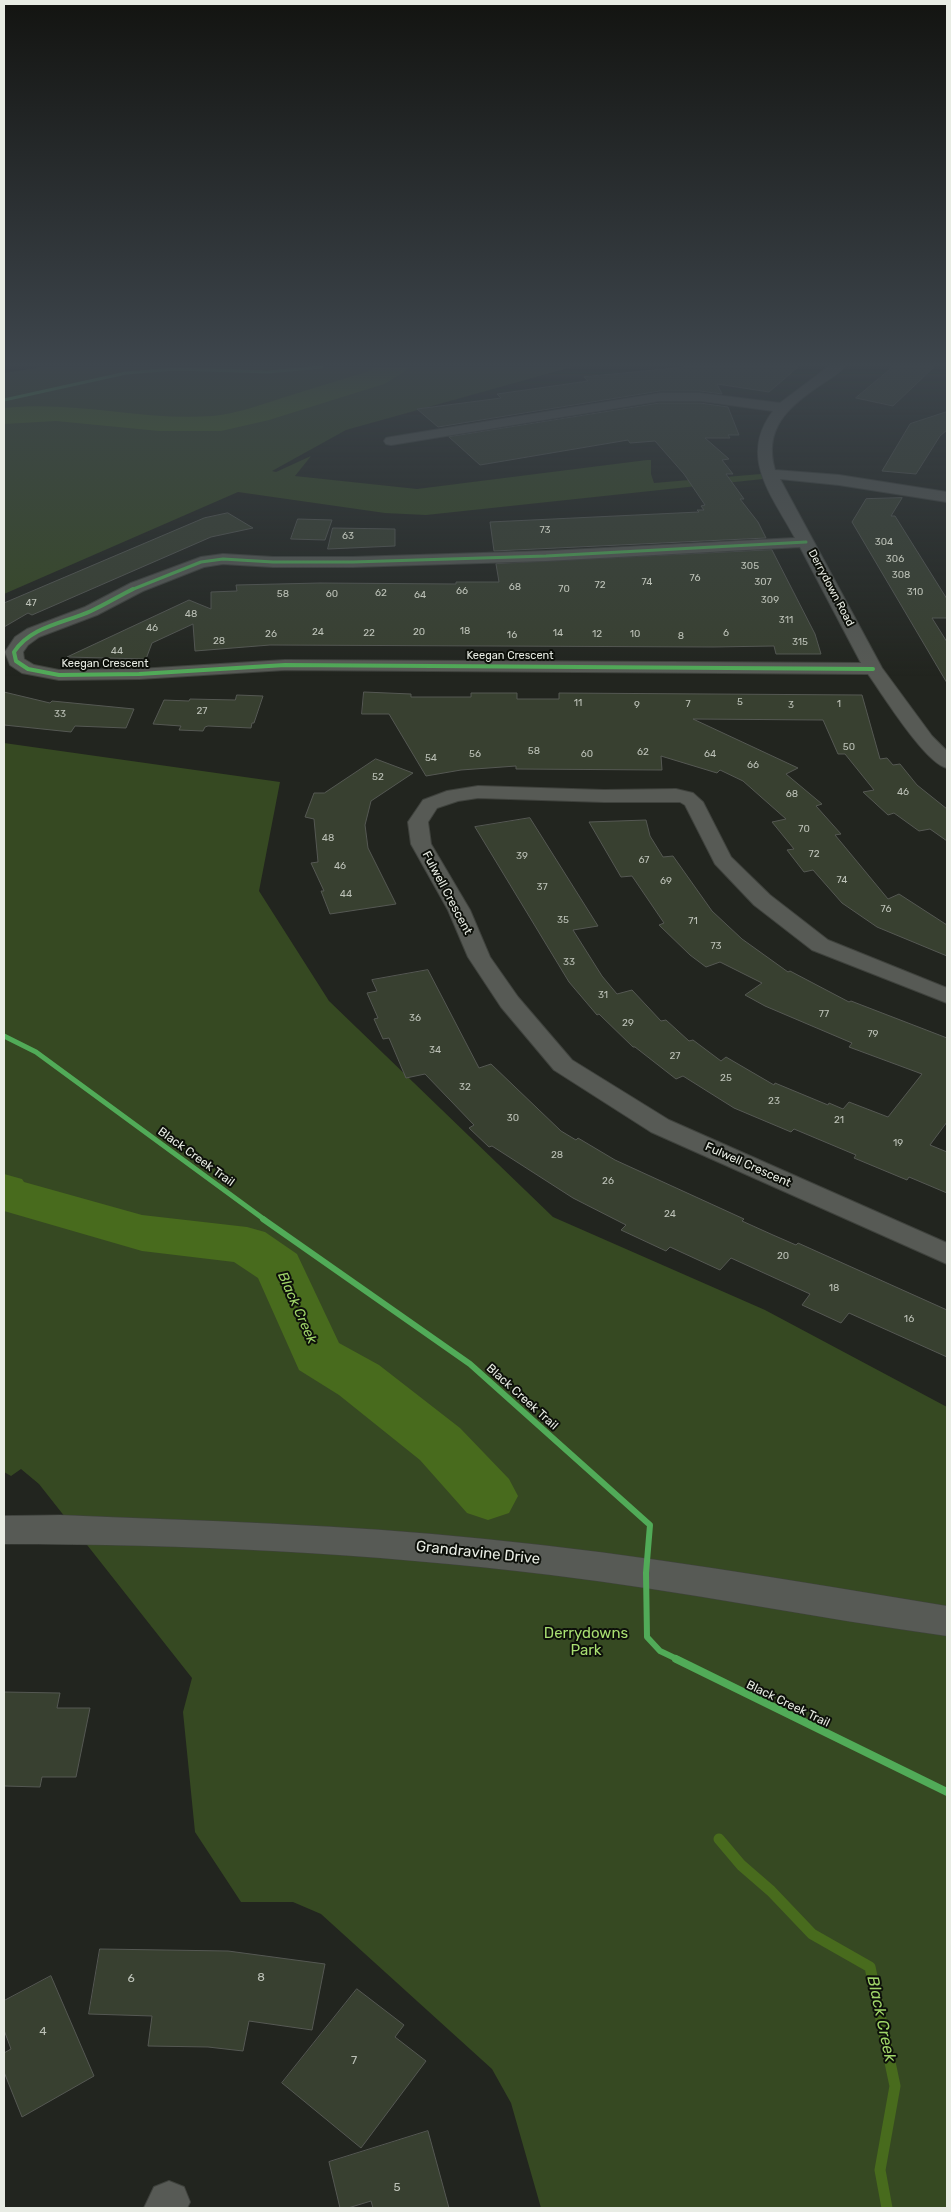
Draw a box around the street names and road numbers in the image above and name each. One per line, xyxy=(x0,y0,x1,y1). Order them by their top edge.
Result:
street label: Derrydown Road xyxy=(805,547,857,629)
street label: Keegan Crescent xyxy=(467,649,553,663)
street label: Keegan Crescent xyxy=(62,657,148,671)
street label: Fulwell Crescent xyxy=(419,849,475,937)
street label: Black Creek Trail xyxy=(155,1124,237,1190)
street label: Fulwell Crescent xyxy=(703,1140,793,1190)
street label: Black Creek Trail xyxy=(483,1361,561,1433)
street label: Grandravine Drive xyxy=(415,1538,541,1568)
street label: Black Creek Trail xyxy=(744,1678,832,1730)

